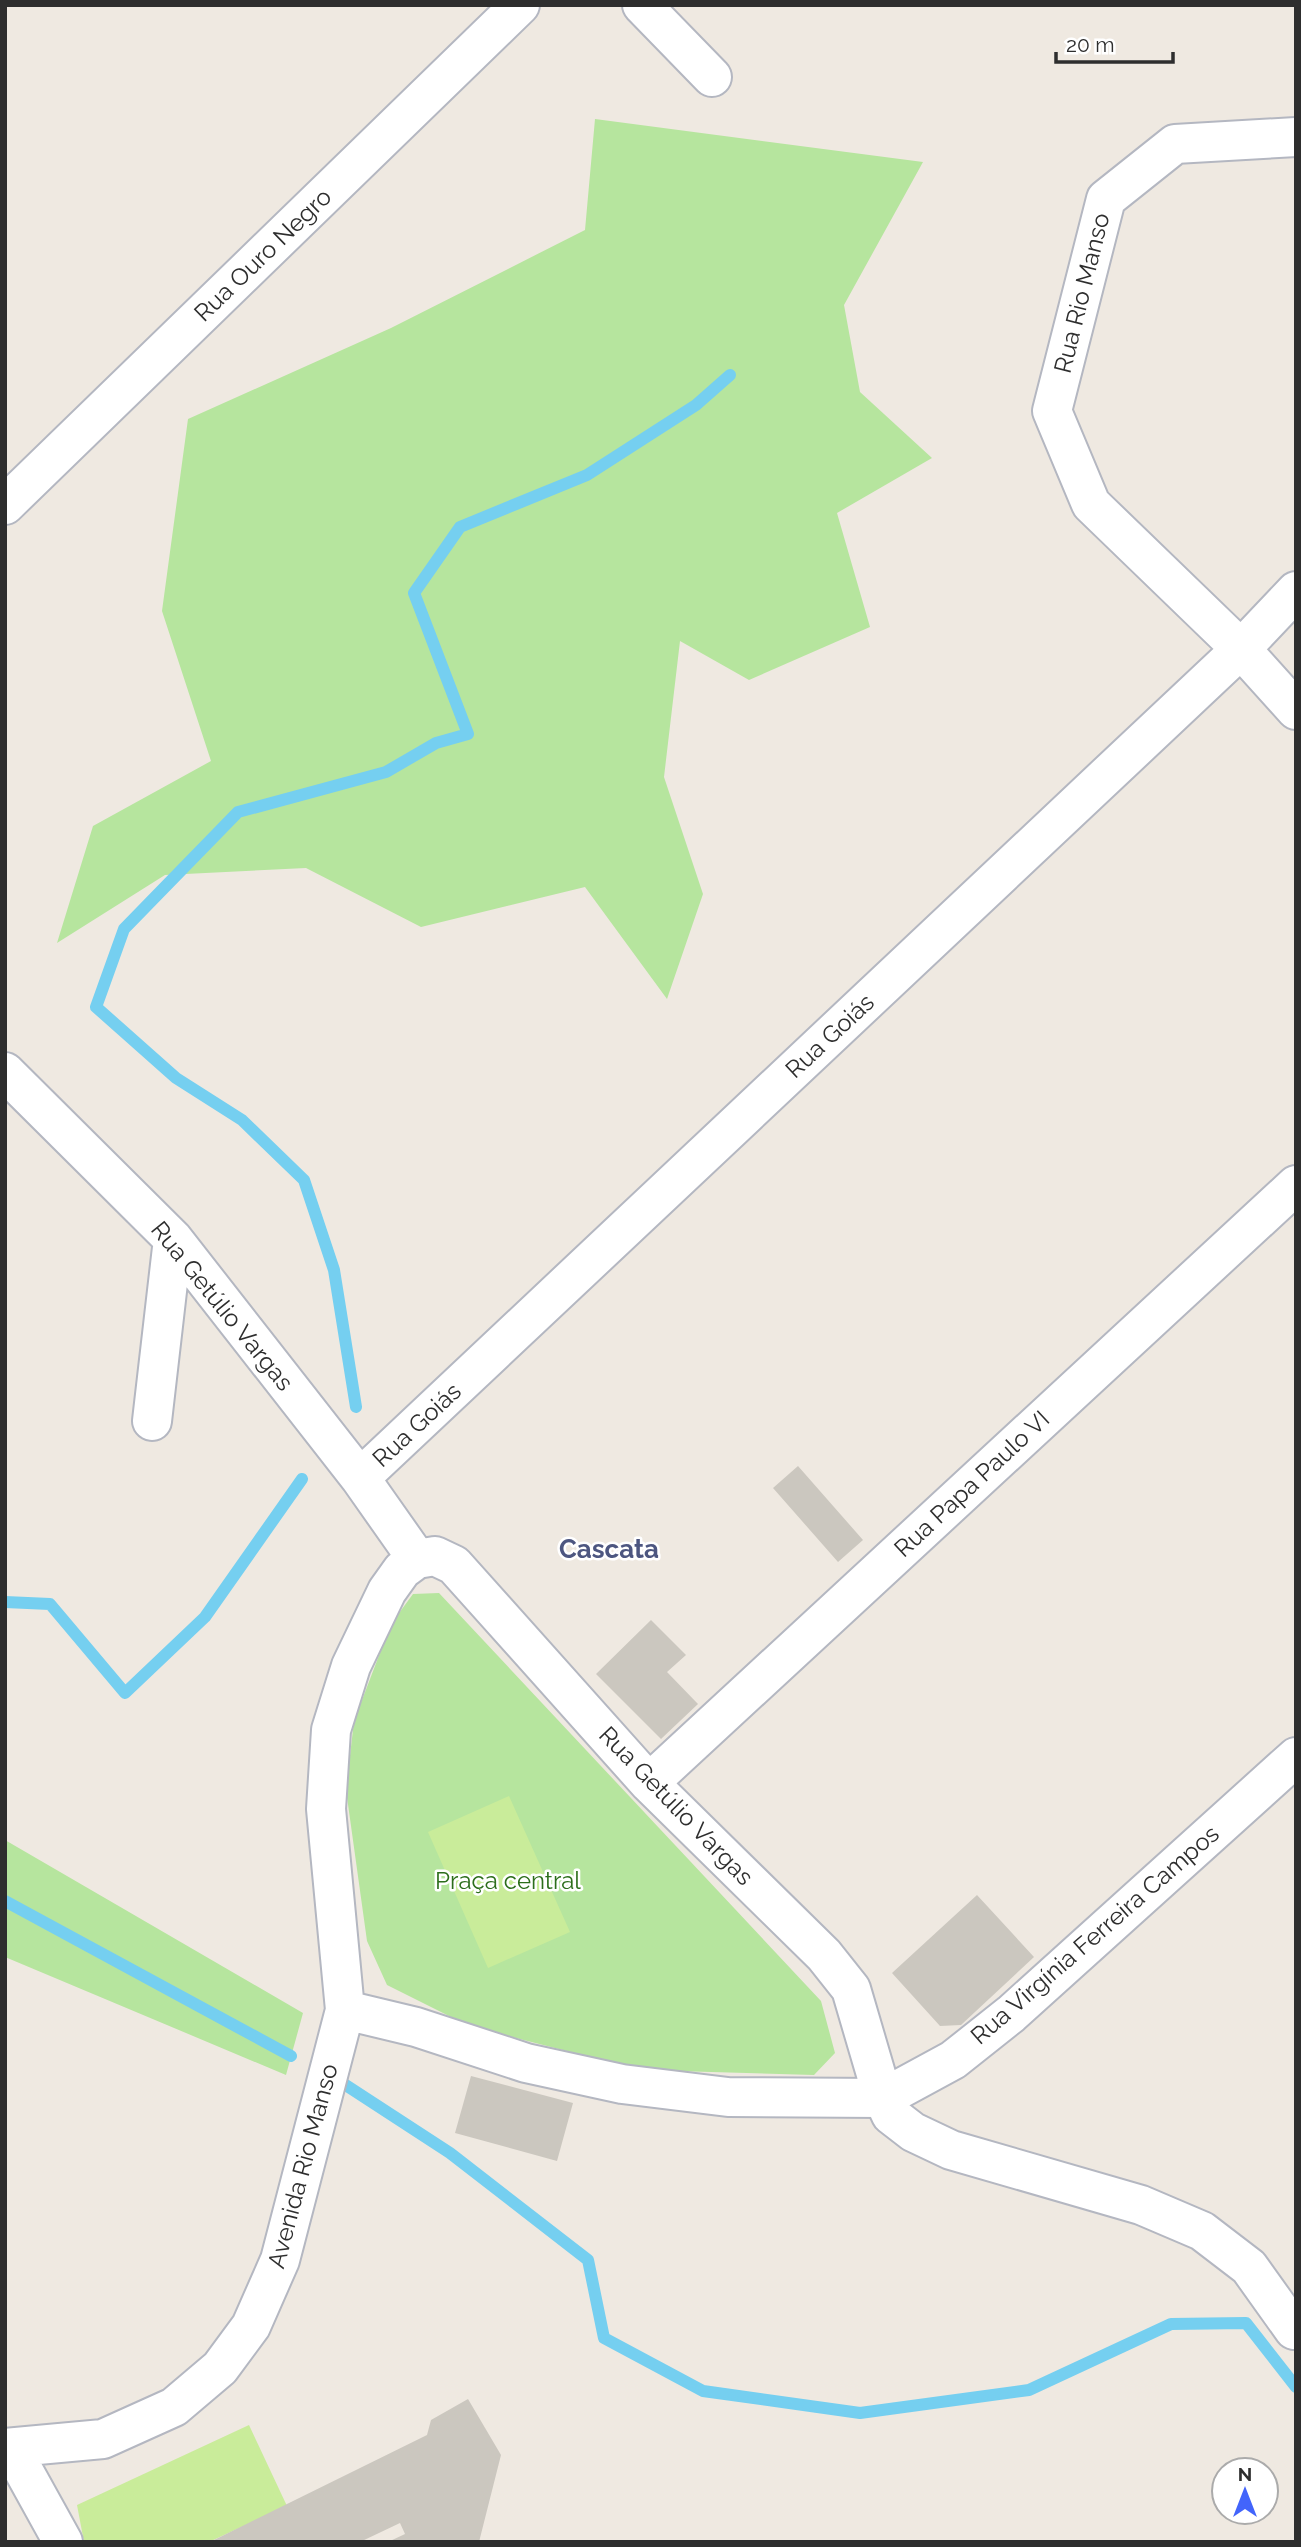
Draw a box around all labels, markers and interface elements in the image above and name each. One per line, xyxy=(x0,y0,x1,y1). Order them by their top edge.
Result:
scale bar xyxy=(1056,21,1173,65)
text: 20 m xyxy=(1066,32,1114,57)
street label: Rua Ouro Negro xyxy=(188,182,337,327)
street label: Rua Rio Manso xyxy=(1048,210,1115,376)
street label: Rua Goiás xyxy=(779,987,880,1084)
street label: Rua Getúlio Vargas xyxy=(145,1215,300,1396)
street label: Rua Goiás xyxy=(366,1376,467,1473)
street label: Rua Papa Paulo VI xyxy=(888,1404,1055,1563)
district label: Cascata xyxy=(559,1534,659,1564)
street label: Rua Getúlio Vargas xyxy=(593,1720,760,1891)
street label: Rua Virgínia Ferreira Campos xyxy=(965,1819,1225,2050)
park label: Praça central xyxy=(435,1866,581,1895)
street label: Avenida Rio Manso xyxy=(261,2061,344,2271)
north arrow xyxy=(1210,2456,1280,2526)
text: N xyxy=(1238,2463,1252,2485)

